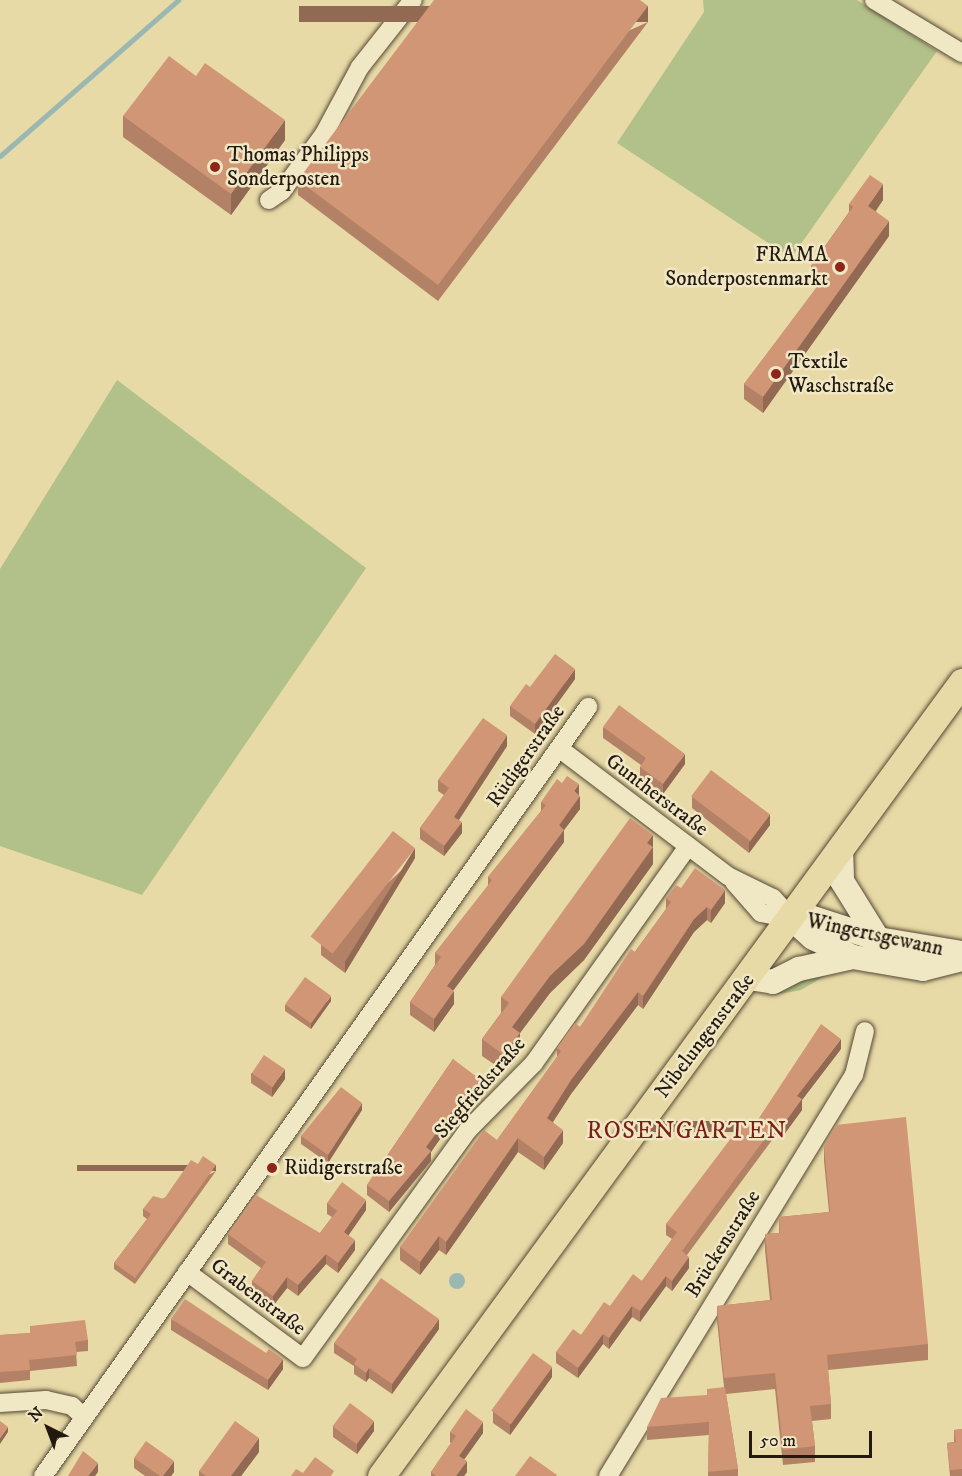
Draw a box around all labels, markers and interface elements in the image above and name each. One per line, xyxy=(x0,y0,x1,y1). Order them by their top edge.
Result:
place label: Thomas Philipps Sonderposten xyxy=(227,142,369,192)
marker: Thomas Philipps Sonderposten xyxy=(208,160,222,174)
place label: FRAMA Sonderpostenmarkt xyxy=(665,242,828,292)
marker: FRAMA Sonderpostenmarkt xyxy=(833,260,847,274)
place label: Textile Waschstraße xyxy=(788,349,894,399)
marker: Textile Waschstraße xyxy=(769,367,783,381)
street label: Rüdigerstraße xyxy=(482,700,570,812)
street label: Guntherstraße xyxy=(601,748,713,842)
street label: Wingertsgewann xyxy=(804,908,946,962)
street label: Nibelungenstraße xyxy=(650,969,760,1103)
street label: Siegfriedstraße xyxy=(429,1032,531,1144)
district label: ROSENGARTEN xyxy=(586,1118,788,1146)
place label: Rüdigerstraße xyxy=(284,1155,403,1181)
marker: Rüdigerstraße xyxy=(265,1161,279,1175)
street label: Brückenstraße xyxy=(680,1186,766,1302)
street label: Grabenstraße xyxy=(205,1253,311,1341)
north arrow xyxy=(18,1398,78,1458)
text: N xyxy=(24,1403,48,1426)
scale bar xyxy=(752,1419,875,1457)
text: 50 m xyxy=(760,1430,796,1452)

